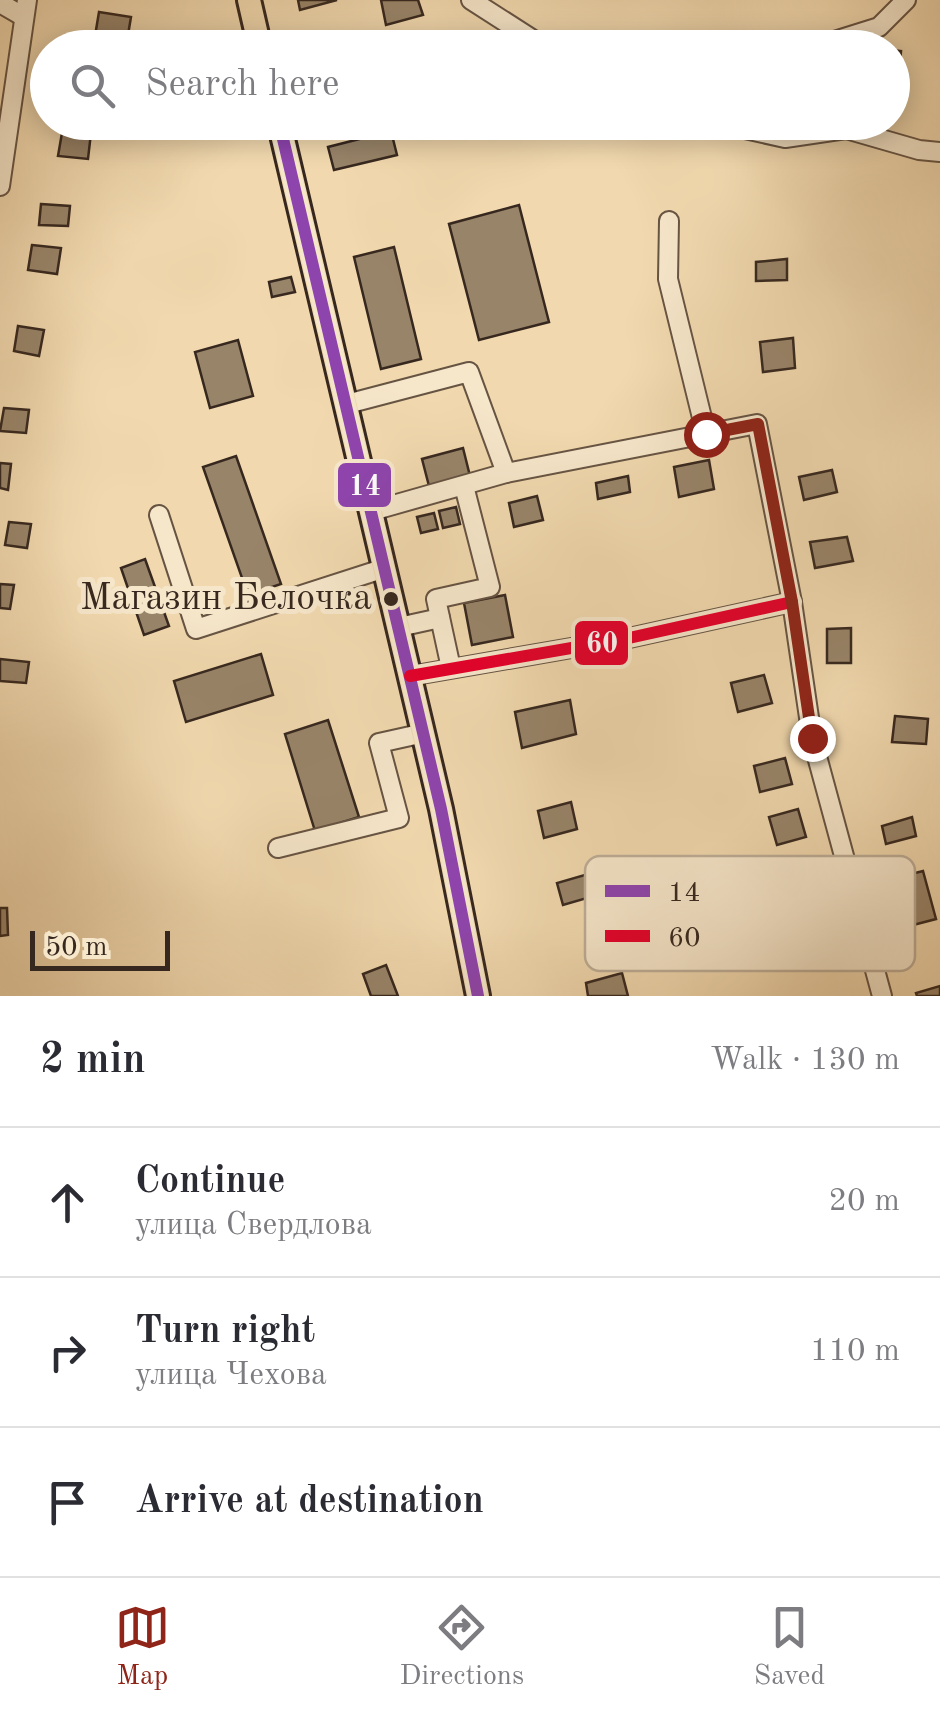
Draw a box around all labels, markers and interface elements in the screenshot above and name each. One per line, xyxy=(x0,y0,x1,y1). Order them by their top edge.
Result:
search box xyxy=(30,30,910,140)
icon: search xyxy=(65,58,120,113)
text: Search here xyxy=(145,66,340,104)
route start xyxy=(684,412,730,458)
line badge: 14 xyxy=(336,461,393,509)
text: 14 xyxy=(349,474,381,502)
place label: Магазин Белочка xyxy=(80,580,372,618)
marker: Магазин Белочка xyxy=(381,589,401,609)
line badge: 60 xyxy=(573,619,630,667)
text: 60 xyxy=(586,631,618,659)
route end xyxy=(790,716,836,762)
legend xyxy=(585,856,915,971)
text: 14 xyxy=(668,880,700,908)
text: 60 xyxy=(668,925,700,953)
scale bar xyxy=(30,926,170,970)
text: 50 m xyxy=(45,934,108,962)
text: 2 min xyxy=(40,1040,146,1082)
text: Walk · 130 m xyxy=(710,1045,900,1077)
text: Continue xyxy=(135,1163,285,1201)
icon: ahead xyxy=(40,1175,95,1230)
text: 20 m xyxy=(829,1186,900,1218)
text: улица Свердлова xyxy=(135,1210,372,1242)
text: Turn right xyxy=(135,1313,315,1351)
icon: right xyxy=(40,1325,95,1380)
text: 110 m xyxy=(810,1336,900,1368)
text: улица Чехова xyxy=(135,1360,327,1392)
icon: arrive xyxy=(40,1475,95,1530)
text: Arrive at destination xyxy=(135,1483,484,1521)
tab: Map xyxy=(115,1600,170,1695)
tab: Directions xyxy=(400,1600,524,1695)
tab: Saved xyxy=(754,1600,825,1695)

